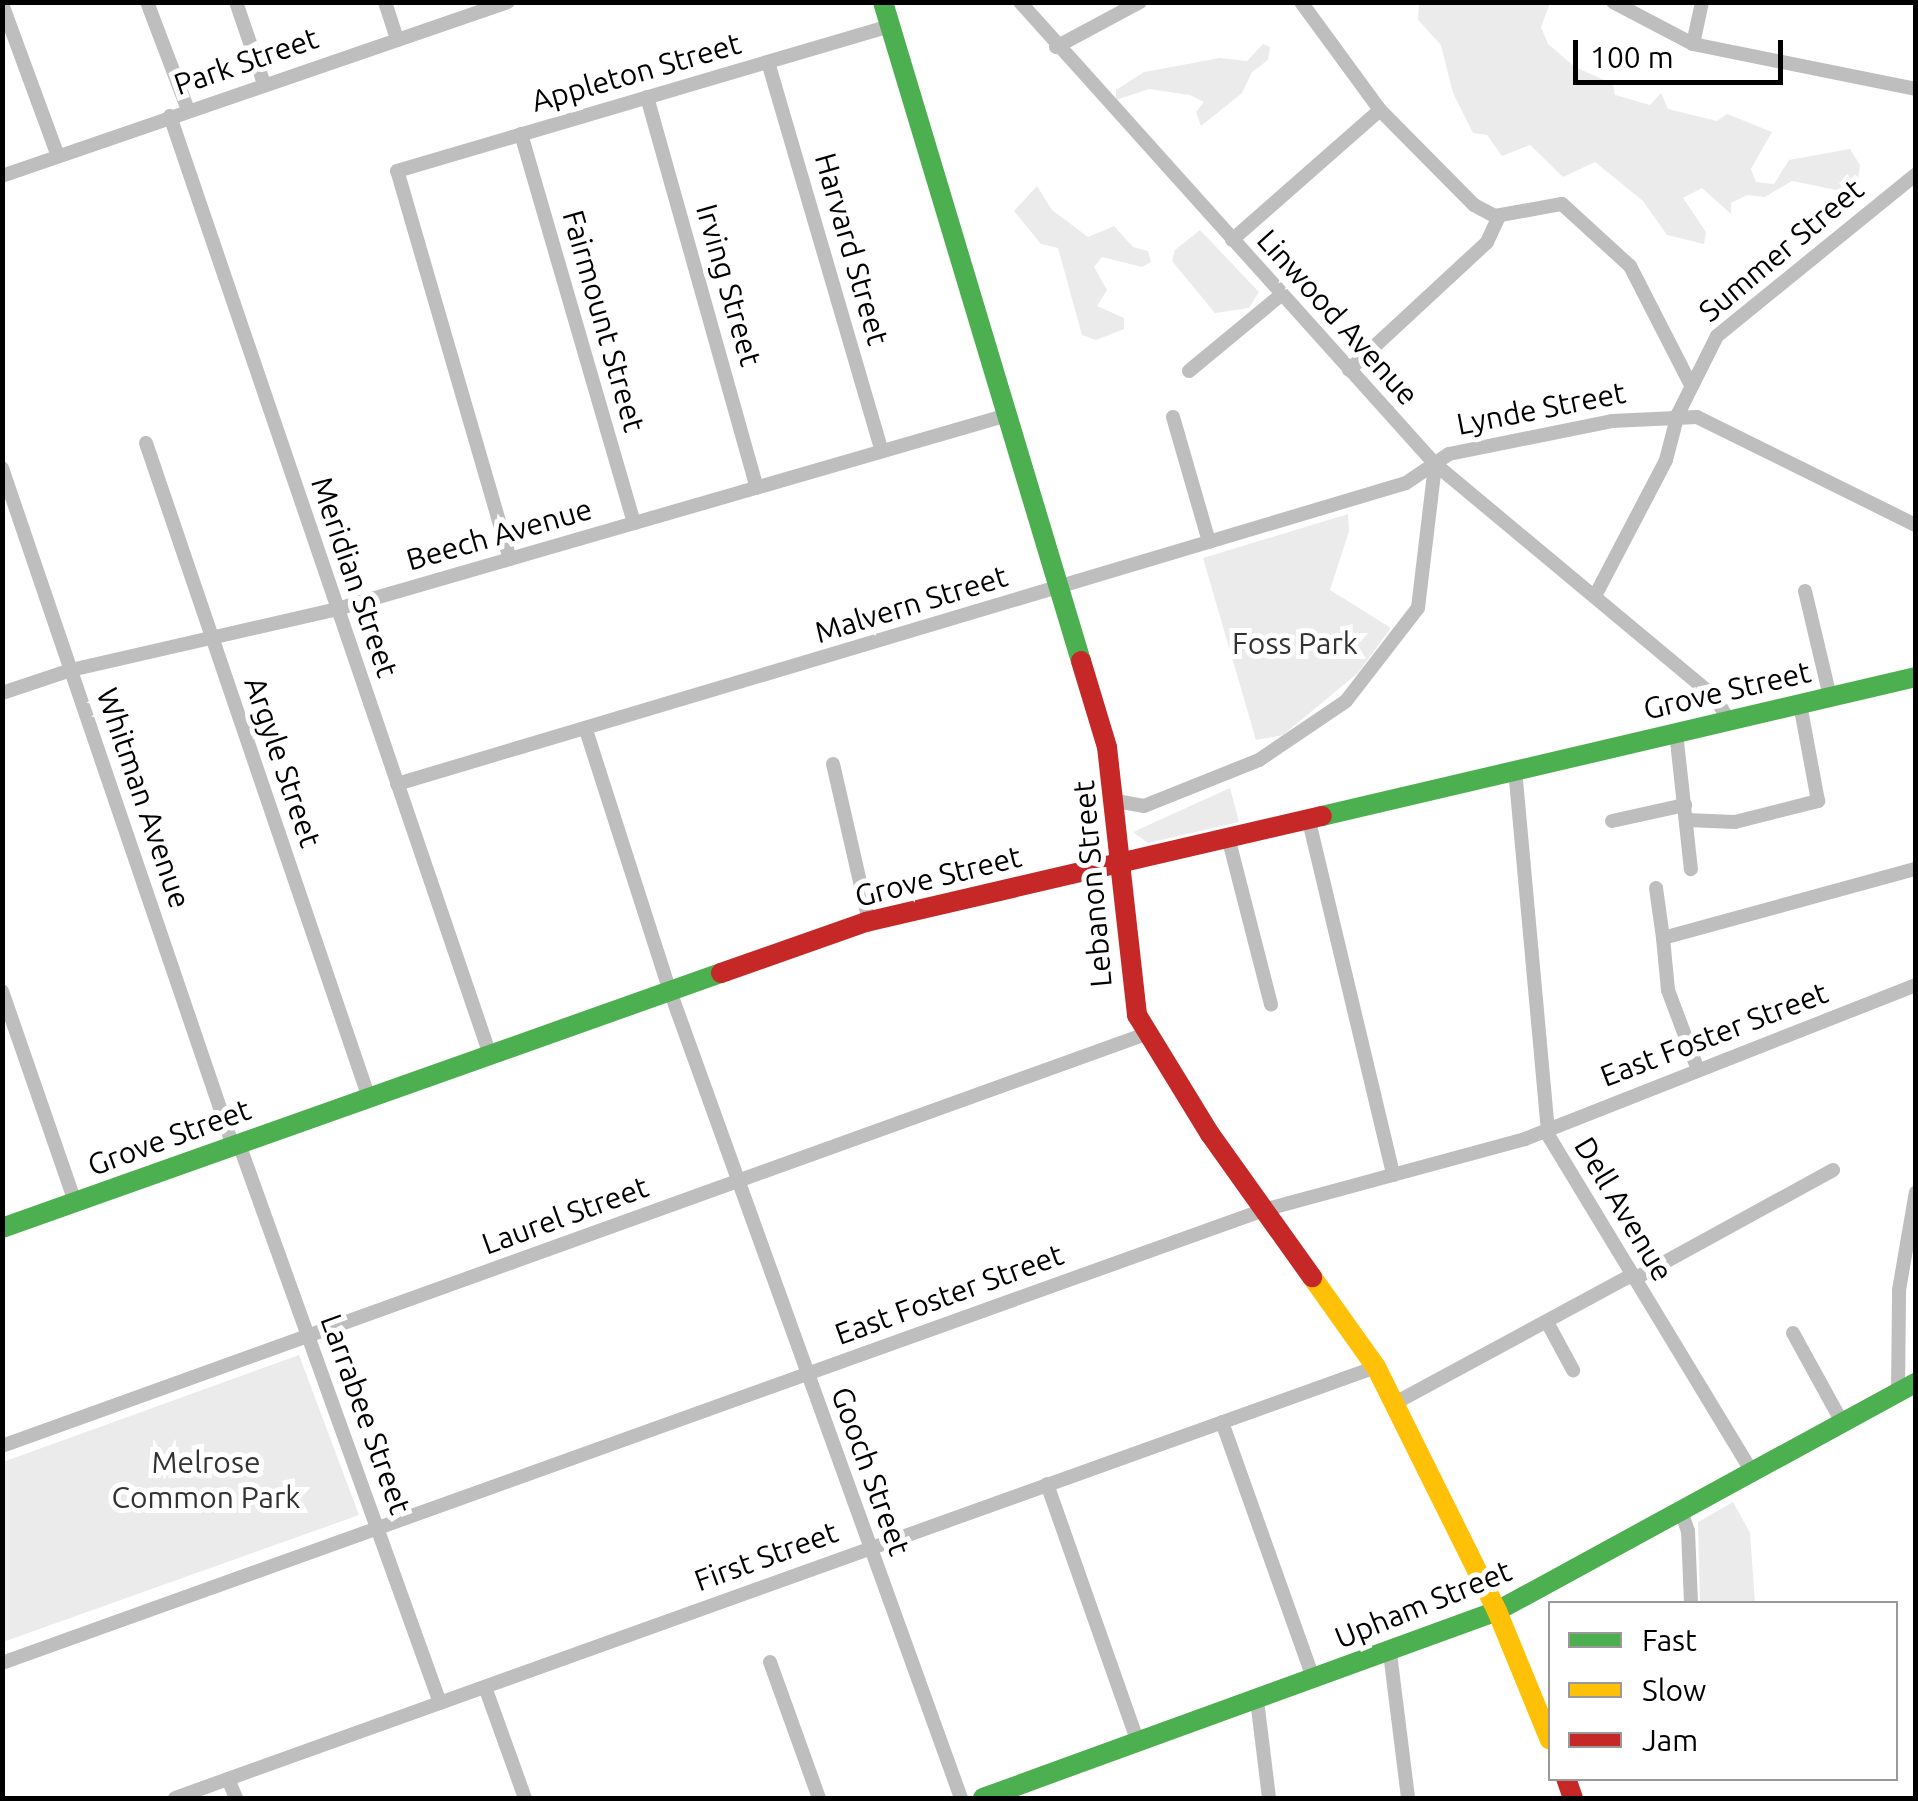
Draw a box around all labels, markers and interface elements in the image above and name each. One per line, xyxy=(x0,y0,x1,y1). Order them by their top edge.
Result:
street label: Park Street xyxy=(169,20,323,102)
scale bar xyxy=(1578,20,1788,82)
street label: Appleton Street xyxy=(527,25,745,119)
text: 100 m xyxy=(1590,40,1674,74)
street label: Harvard Street xyxy=(807,149,897,349)
street label: Summer Street xyxy=(1692,171,1870,329)
street label: Irving Street xyxy=(689,200,769,370)
street label: Fairmount Street xyxy=(555,206,653,436)
street label: Linwood Avenue xyxy=(1250,222,1426,412)
street label: Lynde Street xyxy=(1454,374,1628,442)
street label: Meridian Street xyxy=(304,472,406,682)
street label: Beech Avenue xyxy=(402,490,596,578)
street label: Malvern Street xyxy=(810,558,1012,650)
park label: Foss Park xyxy=(1232,625,1358,661)
street label: Grove Street xyxy=(1640,653,1814,727)
street label: Argyle Street xyxy=(237,672,329,852)
street label: Whitman Avenue xyxy=(89,683,199,913)
street label: Lebanon Street xyxy=(1065,779,1119,989)
street label: Grove Street xyxy=(851,838,1025,914)
street label: East Foster Street xyxy=(1595,974,1833,1094)
street label: Grove Street xyxy=(83,1091,255,1183)
street label: Dell Avenue xyxy=(1567,1131,1681,1287)
street label: Laurel Street xyxy=(477,1168,653,1262)
street label: East Foster Street xyxy=(830,1236,1068,1352)
street label: Larrabee Street xyxy=(313,1309,419,1519)
street label: Gooch Street xyxy=(824,1382,918,1560)
park label: Melrose Common Park xyxy=(112,1444,300,1514)
street label: First Street xyxy=(689,1513,843,1599)
street label: Upham Street xyxy=(1330,1552,1516,1656)
legend xyxy=(1548,1601,1898,1781)
text: Fast xyxy=(1642,1623,1697,1657)
text: Slow xyxy=(1642,1673,1706,1707)
text: Jam xyxy=(1642,1723,1698,1757)

